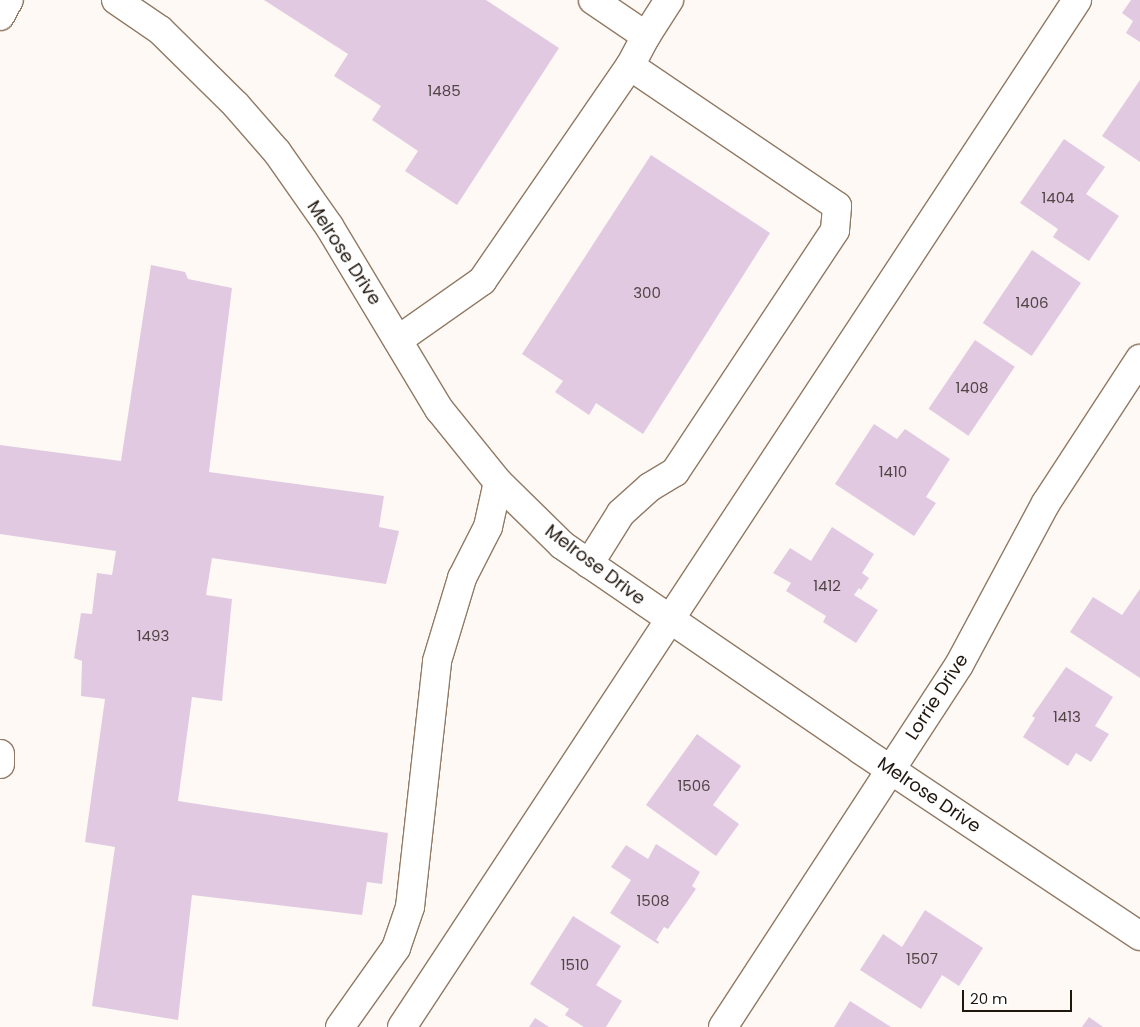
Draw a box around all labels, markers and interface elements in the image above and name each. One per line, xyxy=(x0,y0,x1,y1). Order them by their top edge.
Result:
house number: 1485 xyxy=(427,82,461,100)
house number: 1404 xyxy=(1041,189,1075,207)
street label: Melrose Drive xyxy=(302,197,386,309)
house number: 300 xyxy=(633,284,661,302)
house number: 1406 xyxy=(1015,294,1049,312)
house number: 1408 xyxy=(955,379,989,397)
house number: 1410 xyxy=(879,463,907,481)
street label: Melrose Drive xyxy=(541,520,649,610)
house number: 1412 xyxy=(813,577,841,595)
house number: 1493 xyxy=(137,627,169,645)
street label: Lorrie Drive xyxy=(901,650,973,744)
house number: 1413 xyxy=(1053,708,1081,726)
street label: Melrose Drive xyxy=(873,753,985,837)
house number: 1506 xyxy=(677,777,711,795)
house number: 1508 xyxy=(636,892,670,910)
house number: 1507 xyxy=(906,950,938,968)
house number: 1510 xyxy=(561,956,589,974)
scale bar xyxy=(965,980,1075,1012)
text: 20 m xyxy=(970,988,1008,1009)

